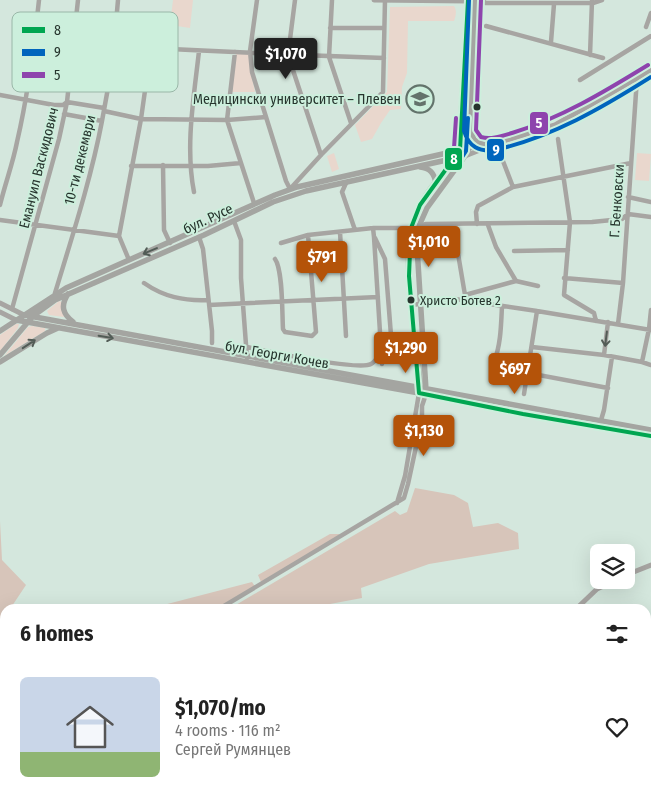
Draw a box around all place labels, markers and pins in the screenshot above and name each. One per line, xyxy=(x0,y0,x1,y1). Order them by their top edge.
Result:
pin: $1,070 xyxy=(245,38,327,80)
school or university icon: Медицински университет – Плевен xyxy=(405,84,435,114)
place label: Медицински университет – Плевен xyxy=(193,91,401,108)
unlabelled marker xyxy=(472,102,482,112)
pin: $1,010 xyxy=(388,226,470,268)
pin: $791 xyxy=(292,240,352,283)
place label: Христо Ботев 2 xyxy=(420,293,501,308)
marker: Христо Ботев 2 xyxy=(406,295,416,305)
pin: $1,290 xyxy=(365,332,447,374)
pin: $697 xyxy=(485,352,545,395)
pin: $1,130 xyxy=(383,414,465,457)

